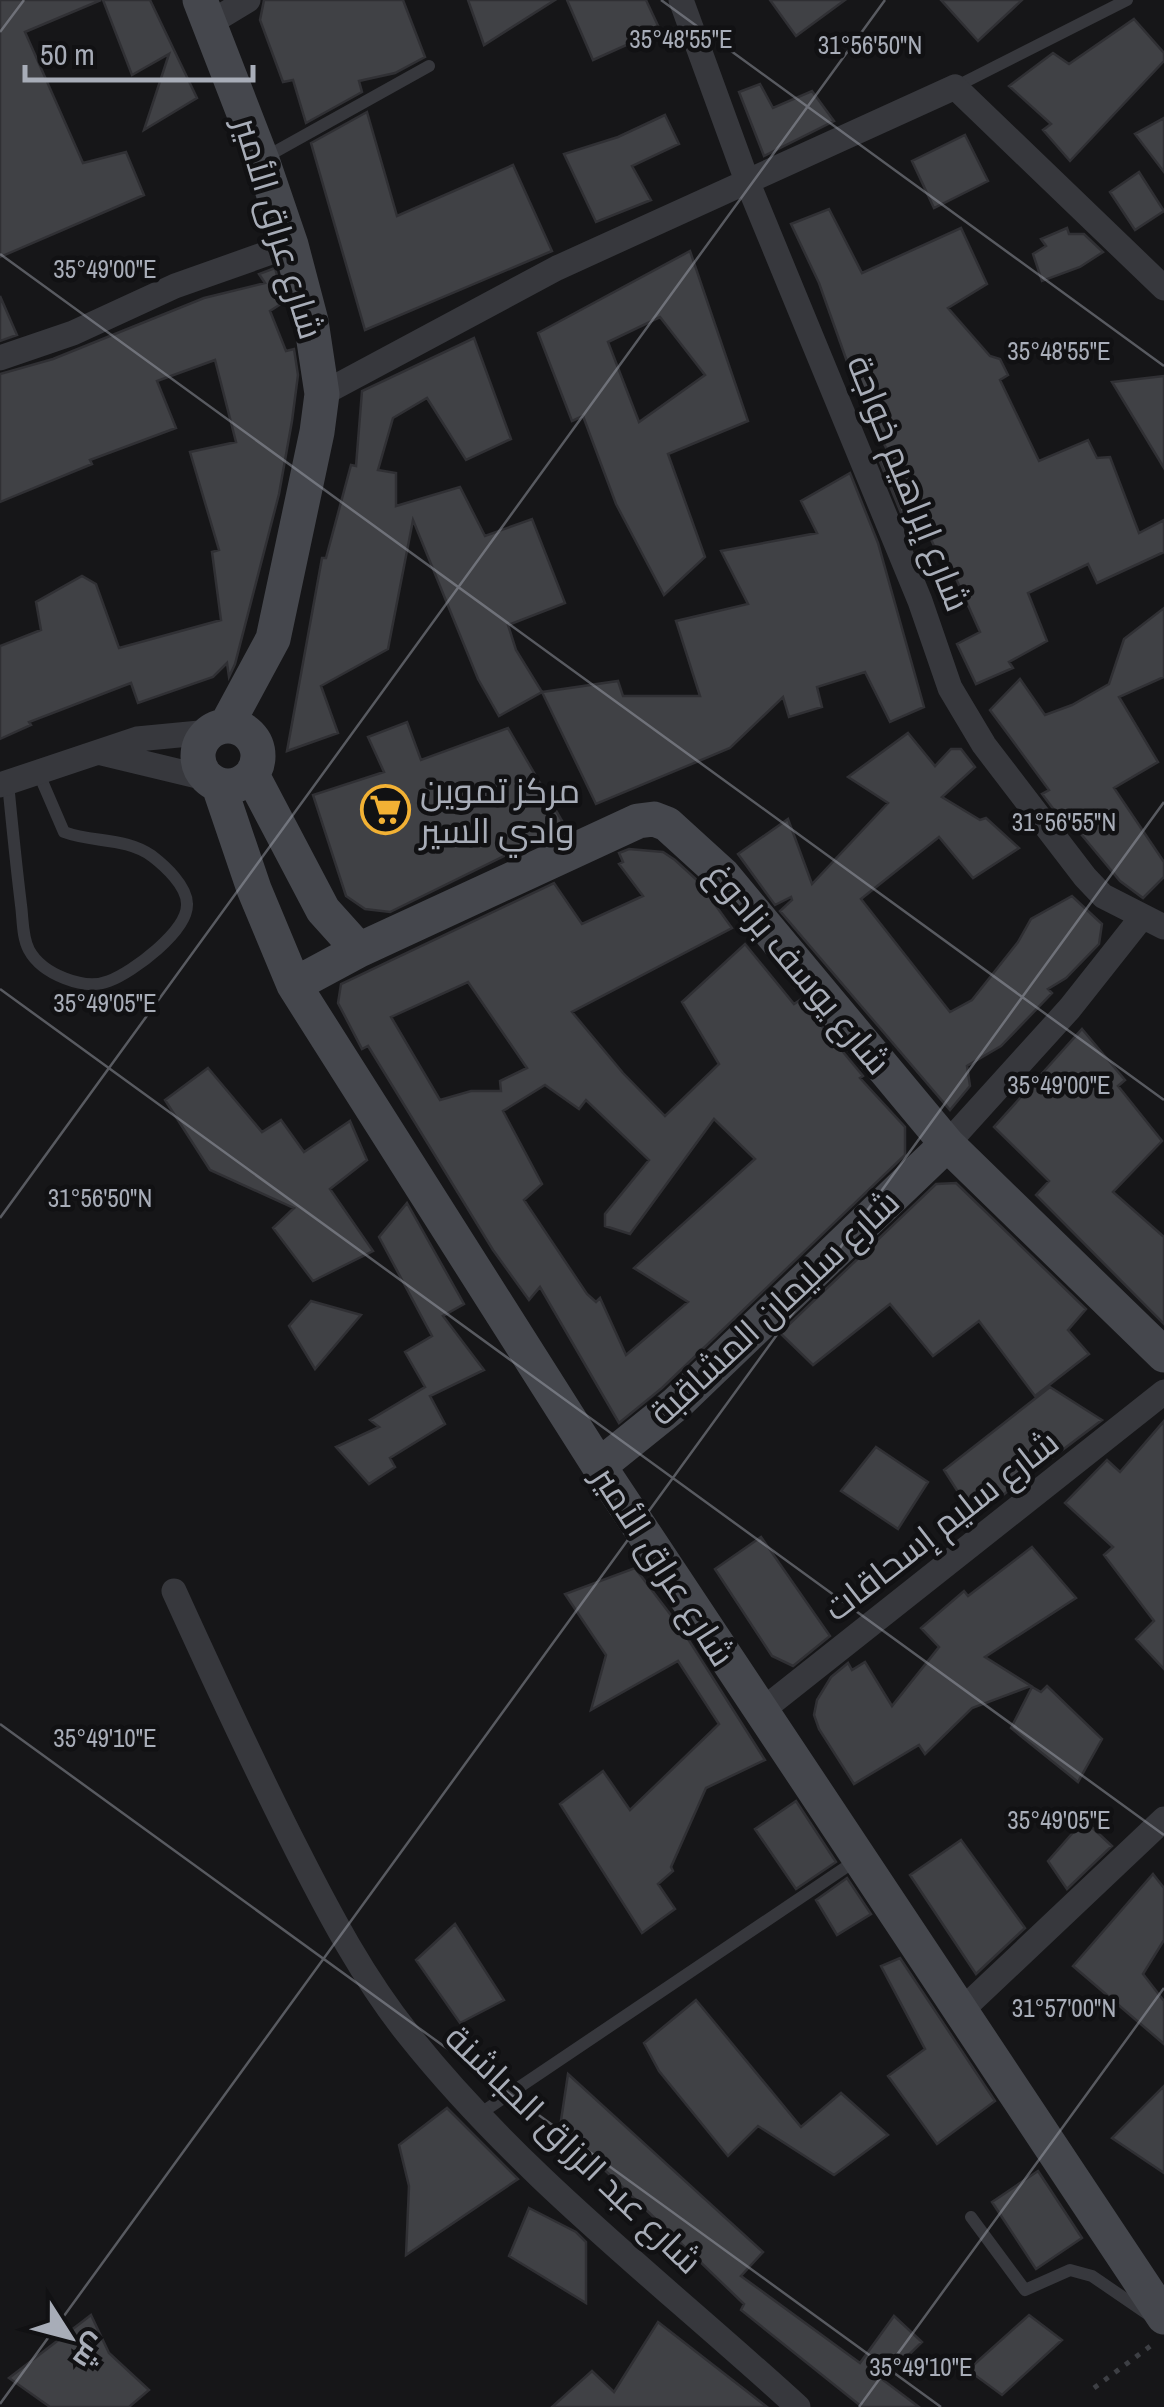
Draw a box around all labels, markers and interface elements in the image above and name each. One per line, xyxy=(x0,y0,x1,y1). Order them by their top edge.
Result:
scale bar xyxy=(25,20,252,82)
text: 35°48'55"E xyxy=(629,22,733,56)
text: 31°56'50"N xyxy=(818,28,922,62)
text: 50 m xyxy=(40,34,95,74)
street label: شارع عراق الأمير xyxy=(222,109,335,345)
text: 35°49'00"E xyxy=(53,252,157,286)
text: 35°48'55"E xyxy=(1007,334,1111,368)
street label: شارع إبراهيم خواجة xyxy=(835,348,982,618)
place label: مركز تموين وادي السير xyxy=(418,767,580,858)
supermarket icon: مركز تموين وادي السير xyxy=(359,784,411,836)
text: 31°56'55"N xyxy=(1012,805,1116,839)
street label: شارع يوسف بزادوغ xyxy=(696,852,902,1084)
text: 35°49'05"E xyxy=(53,986,157,1020)
text: 35°49'00"E xyxy=(1007,1068,1111,1102)
street label: شارع سليمان المشاقبة xyxy=(639,1179,909,1435)
text: 31°56'50"N xyxy=(48,1181,152,1215)
street label: شارع سليم إسحاقات xyxy=(814,1418,1069,1632)
street label: شارع عراق الأمير xyxy=(581,1455,746,1675)
text: 35°49'10"E xyxy=(53,1721,157,1755)
text: 35°49'05"E xyxy=(1007,1803,1111,1837)
text: 31°57'00"N xyxy=(1012,1991,1116,2025)
street label: شارع عبد الرزاق الحباشنة xyxy=(435,2014,713,2284)
north arrow xyxy=(20,2287,120,2387)
text: ش xyxy=(64,2326,116,2377)
text: 35°49'10"E xyxy=(869,2350,973,2384)

